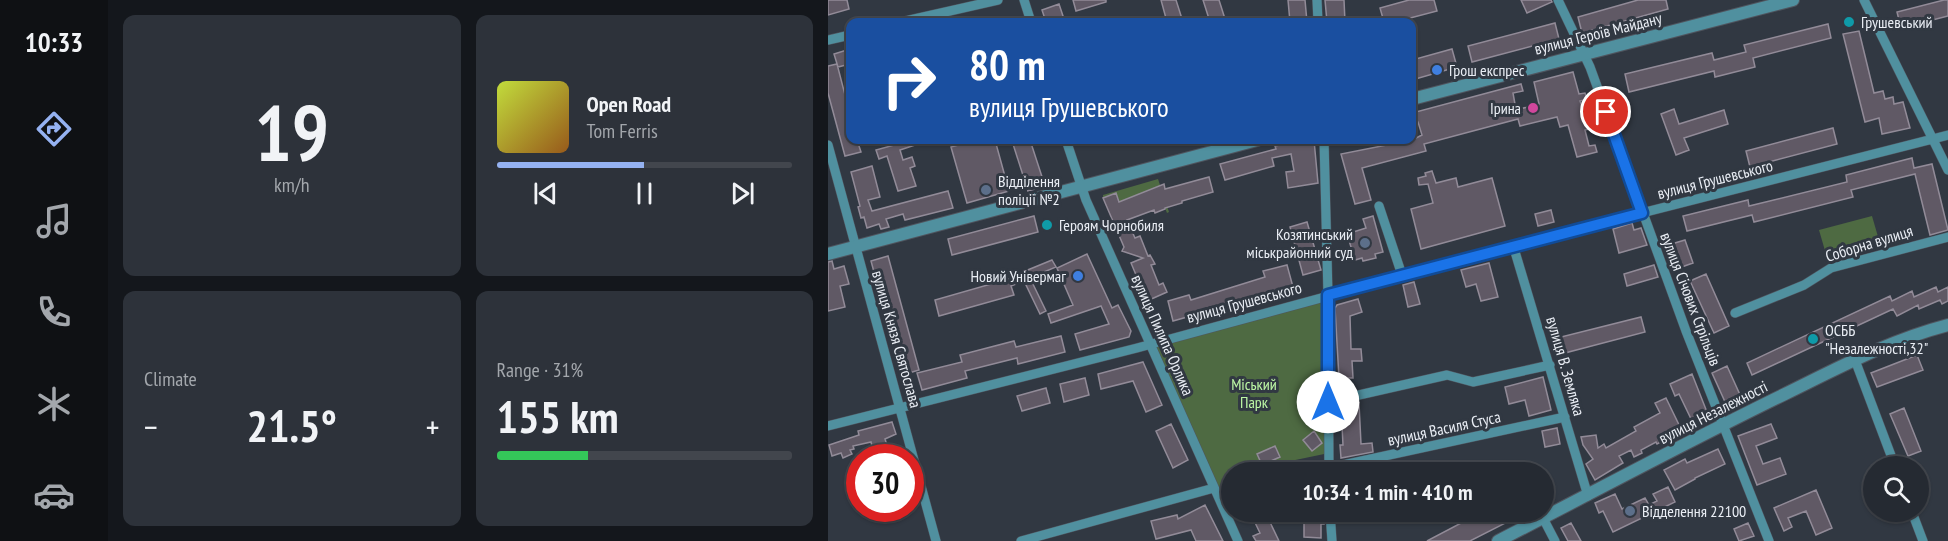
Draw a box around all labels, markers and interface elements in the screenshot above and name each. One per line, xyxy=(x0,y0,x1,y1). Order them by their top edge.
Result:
street label: вулиця Героїв Майдану xyxy=(1532,7,1664,59)
place label: Грушевський xyxy=(1861,12,1933,32)
marker: Грушевський xyxy=(1842,15,1856,29)
text: 10:33 xyxy=(25,25,83,59)
text: 80 m xyxy=(969,37,1046,92)
icon: right xyxy=(870,42,948,120)
place label: Грош експрес xyxy=(1449,60,1525,80)
marker: Грош експрес xyxy=(1430,63,1444,77)
text: 19 xyxy=(254,82,329,183)
pin xyxy=(1580,86,1631,137)
text: Open Road xyxy=(587,90,671,118)
text: вулиця Грушевського xyxy=(969,90,1169,124)
icon: arrive xyxy=(1589,95,1622,128)
place label: Ірина xyxy=(1490,98,1521,118)
marker: Ірина xyxy=(1526,101,1540,115)
icon: directions xyxy=(33,108,75,150)
text: Tom Ferris xyxy=(587,118,658,144)
street label: вулиця Грушевського xyxy=(1655,155,1775,203)
place label: Відділення поліції №2 xyxy=(998,171,1060,209)
text: km/h xyxy=(274,172,309,198)
icon: previous xyxy=(529,177,562,210)
icon: pause xyxy=(628,177,661,210)
icon: next xyxy=(726,177,759,210)
marker: Відділення поліції №2 xyxy=(979,183,993,197)
icon: music xyxy=(33,200,75,242)
place label: Героям Чорнобиля xyxy=(1059,215,1164,235)
marker: Героям Чорнобиля xyxy=(1040,218,1054,232)
street label: Соборна вулиця xyxy=(1823,220,1915,266)
place label: Козятинський міськрайонний суд xyxy=(1246,224,1353,262)
street label: вулиця Січових Стрільців xyxy=(1656,229,1726,369)
marker: Козятинський міськрайонний суд xyxy=(1358,236,1372,250)
place label: Новий Універмаг xyxy=(971,266,1066,286)
street label: вулиця Князя Святослава xyxy=(868,268,926,410)
marker: Новий Універмаг xyxy=(1071,269,1085,283)
street label: вулиця Пилипа Орлика xyxy=(1127,272,1199,398)
street label: вулиця Грушевського xyxy=(1184,277,1304,327)
icon: phone xyxy=(33,291,75,333)
street label: вулиця В. Земляка xyxy=(1542,314,1590,418)
place label: ОСББ "Незалежності,32" xyxy=(1825,320,1928,358)
marker: ОСББ "Незалежності,32" xyxy=(1806,332,1820,346)
text: Range · 31% xyxy=(497,357,583,383)
text: Climate xyxy=(144,366,197,392)
position arrow xyxy=(1296,370,1360,434)
park label: Міський Парк xyxy=(1231,374,1277,412)
street label: вулиця Незалежності xyxy=(1655,376,1771,448)
icon: climate xyxy=(33,383,75,425)
text: 155 km xyxy=(497,387,619,445)
text: 21.5° xyxy=(247,396,337,454)
text: − xyxy=(144,405,158,448)
text: + xyxy=(426,405,439,448)
street label: вулиця Василя Стуса xyxy=(1386,406,1502,450)
speed limit sign: 30 xyxy=(846,444,924,522)
map controls xyxy=(1863,456,1929,522)
button: search xyxy=(1863,456,1929,522)
icon: car xyxy=(33,474,75,516)
text: 10:34 · 1 min · 410 m xyxy=(1302,478,1473,506)
place label: Відделення 22100 xyxy=(1642,501,1746,521)
marker: Відделення 22100 xyxy=(1623,504,1637,518)

